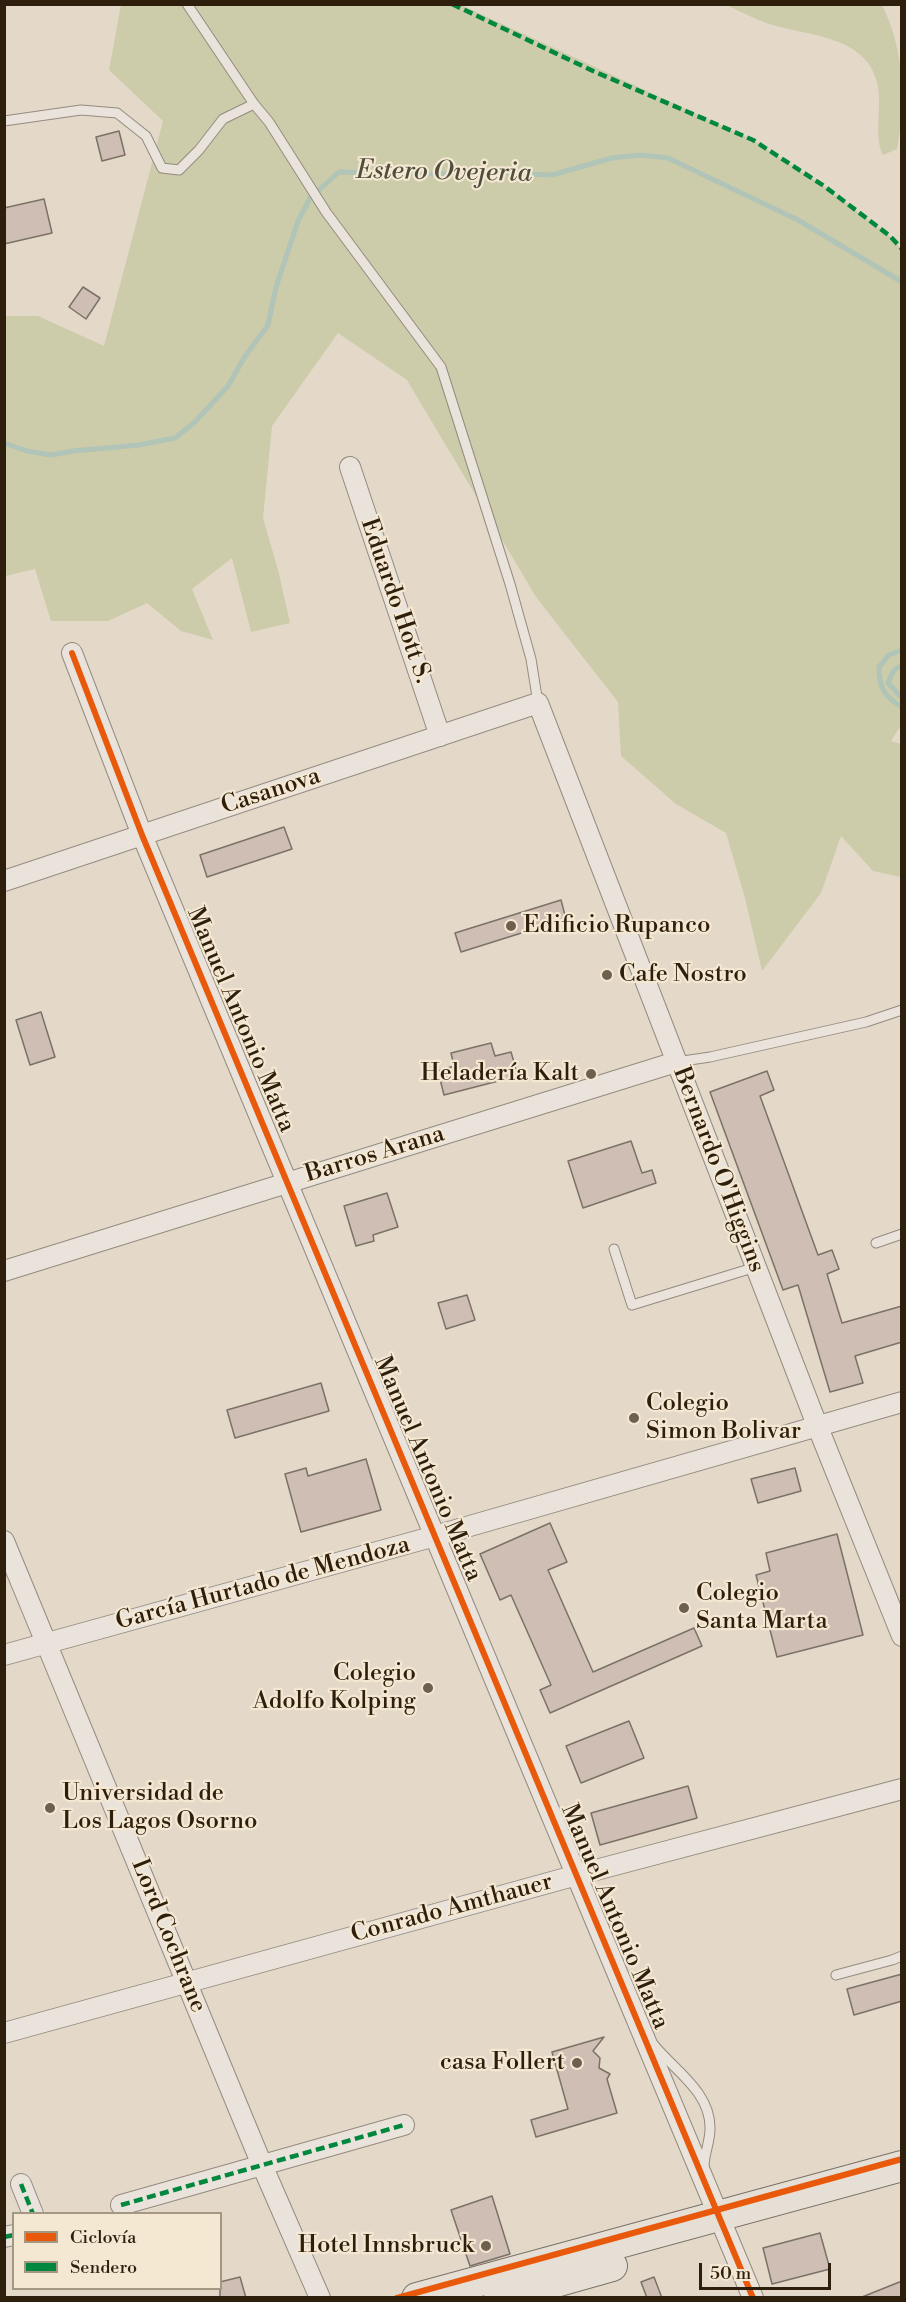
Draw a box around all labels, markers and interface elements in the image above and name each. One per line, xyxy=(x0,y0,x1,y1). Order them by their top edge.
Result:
water label: Estero Ovejeria xyxy=(356,156,532,190)
street label: Eduardo Hott S. xyxy=(353,515,437,687)
street label: Casanova xyxy=(218,762,324,822)
street label: Manuel Antonio Matta xyxy=(180,903,300,1137)
place label: Edificio Rupanco xyxy=(523,912,711,940)
marker: Edificio Rupanco xyxy=(504,919,518,933)
place label: Cafe Nostro xyxy=(619,961,747,989)
marker: Cafe Nostro xyxy=(600,968,614,982)
place label: Heladería Kalt xyxy=(421,1060,579,1088)
street label: Bernardo O'Higgins xyxy=(666,1063,770,1277)
marker: Heladería Kalt xyxy=(584,1067,598,1081)
street label: Barros Arana xyxy=(302,1120,448,1190)
street label: Manuel Antonio Matta xyxy=(367,1352,487,1586)
place label: Colegio Simon Bolivar xyxy=(646,1390,801,1446)
marker: Colegio Simon Bolivar xyxy=(627,1411,641,1425)
street label: García Hurtado de Mendoza xyxy=(113,1531,413,1637)
place label: Colegio Santa Marta xyxy=(696,1580,828,1636)
marker: Colegio Santa Marta xyxy=(677,1601,691,1615)
place label: Colegio Adolfo Kolping xyxy=(253,1660,416,1716)
marker: Colegio Adolfo Kolping xyxy=(421,1681,435,1695)
place label: Universidad de Los Lagos Osorno xyxy=(62,1780,258,1836)
street label: Manuel Antonio Matta xyxy=(554,1800,674,2034)
marker: Universidad de Los Lagos Osorno xyxy=(43,1801,57,1815)
street label: Lord Cochrane xyxy=(124,1855,212,2017)
street label: Conrado Amthauer xyxy=(348,1868,556,1950)
place label: casa Follert xyxy=(440,2049,565,2077)
marker: casa Follert xyxy=(570,2056,584,2070)
legend xyxy=(12,2212,222,2290)
text: Ciclovía xyxy=(70,2226,136,2249)
place label: Hotel Innsbruck xyxy=(298,2232,474,2260)
marker: Hotel Innsbruck xyxy=(479,2239,493,2253)
scale bar xyxy=(702,2251,834,2289)
text: Sendero xyxy=(70,2256,137,2279)
text: 50 m xyxy=(710,2262,751,2285)

